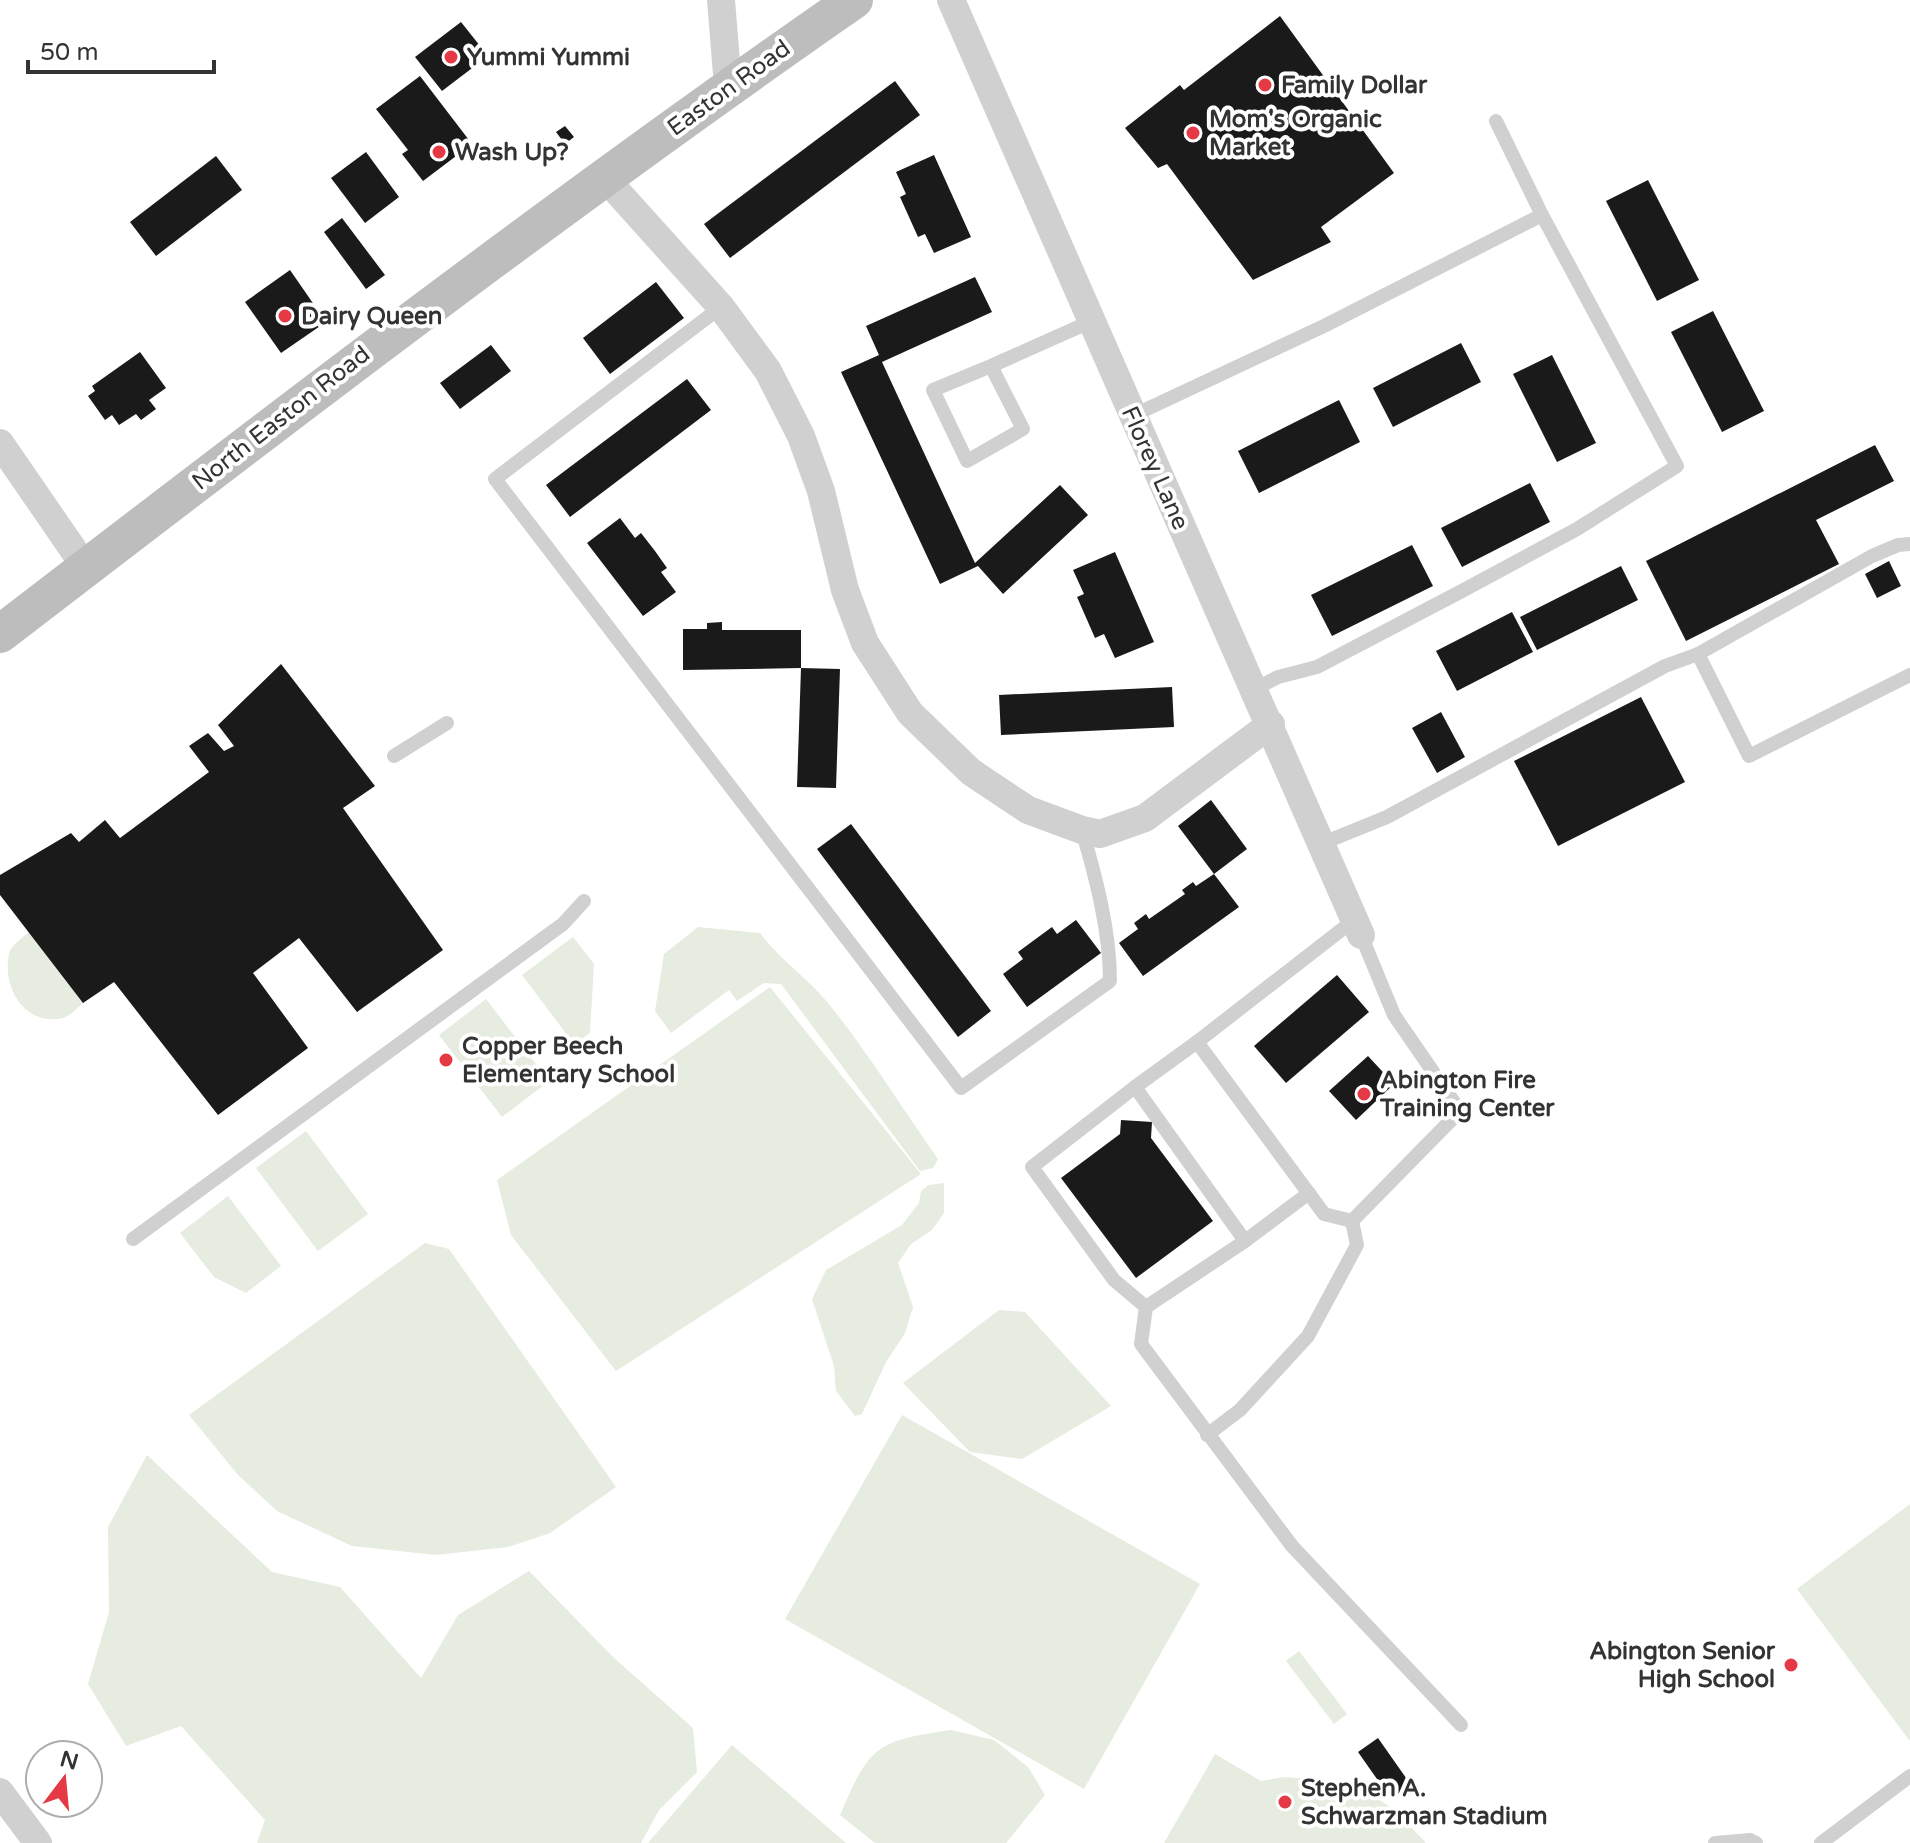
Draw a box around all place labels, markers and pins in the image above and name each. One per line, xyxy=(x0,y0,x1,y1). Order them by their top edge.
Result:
place label: Yummi Yummi xyxy=(467,43,630,72)
marker: Yummi Yummi xyxy=(442,48,460,66)
place label: Family Dollar xyxy=(1281,71,1428,100)
marker: Family Dollar xyxy=(1256,76,1274,94)
place label: Mom's Organic Market xyxy=(1209,105,1382,162)
marker: Mom's Organic Market xyxy=(1184,124,1202,142)
place label: Wash Up? xyxy=(455,138,569,167)
marker: Wash Up? xyxy=(430,143,448,161)
place label: Dairy Queen xyxy=(301,302,442,331)
marker: Dairy Queen xyxy=(276,307,294,325)
place label: Copper Beech Elementary School xyxy=(462,1032,675,1089)
marker: Copper Beech Elementary School xyxy=(437,1051,455,1069)
place label: Abington Fire Training Center xyxy=(1379,1066,1555,1123)
marker: Abington Fire Training Center xyxy=(1355,1085,1373,1103)
place label: Abington Senior High School xyxy=(1589,1637,1776,1694)
marker: Abington Senior High School xyxy=(1782,1656,1800,1674)
place label: Stephen A. Schwarzman Stadium xyxy=(1301,1774,1548,1831)
marker: Stephen A. Schwarzman Stadium xyxy=(1276,1793,1294,1811)

